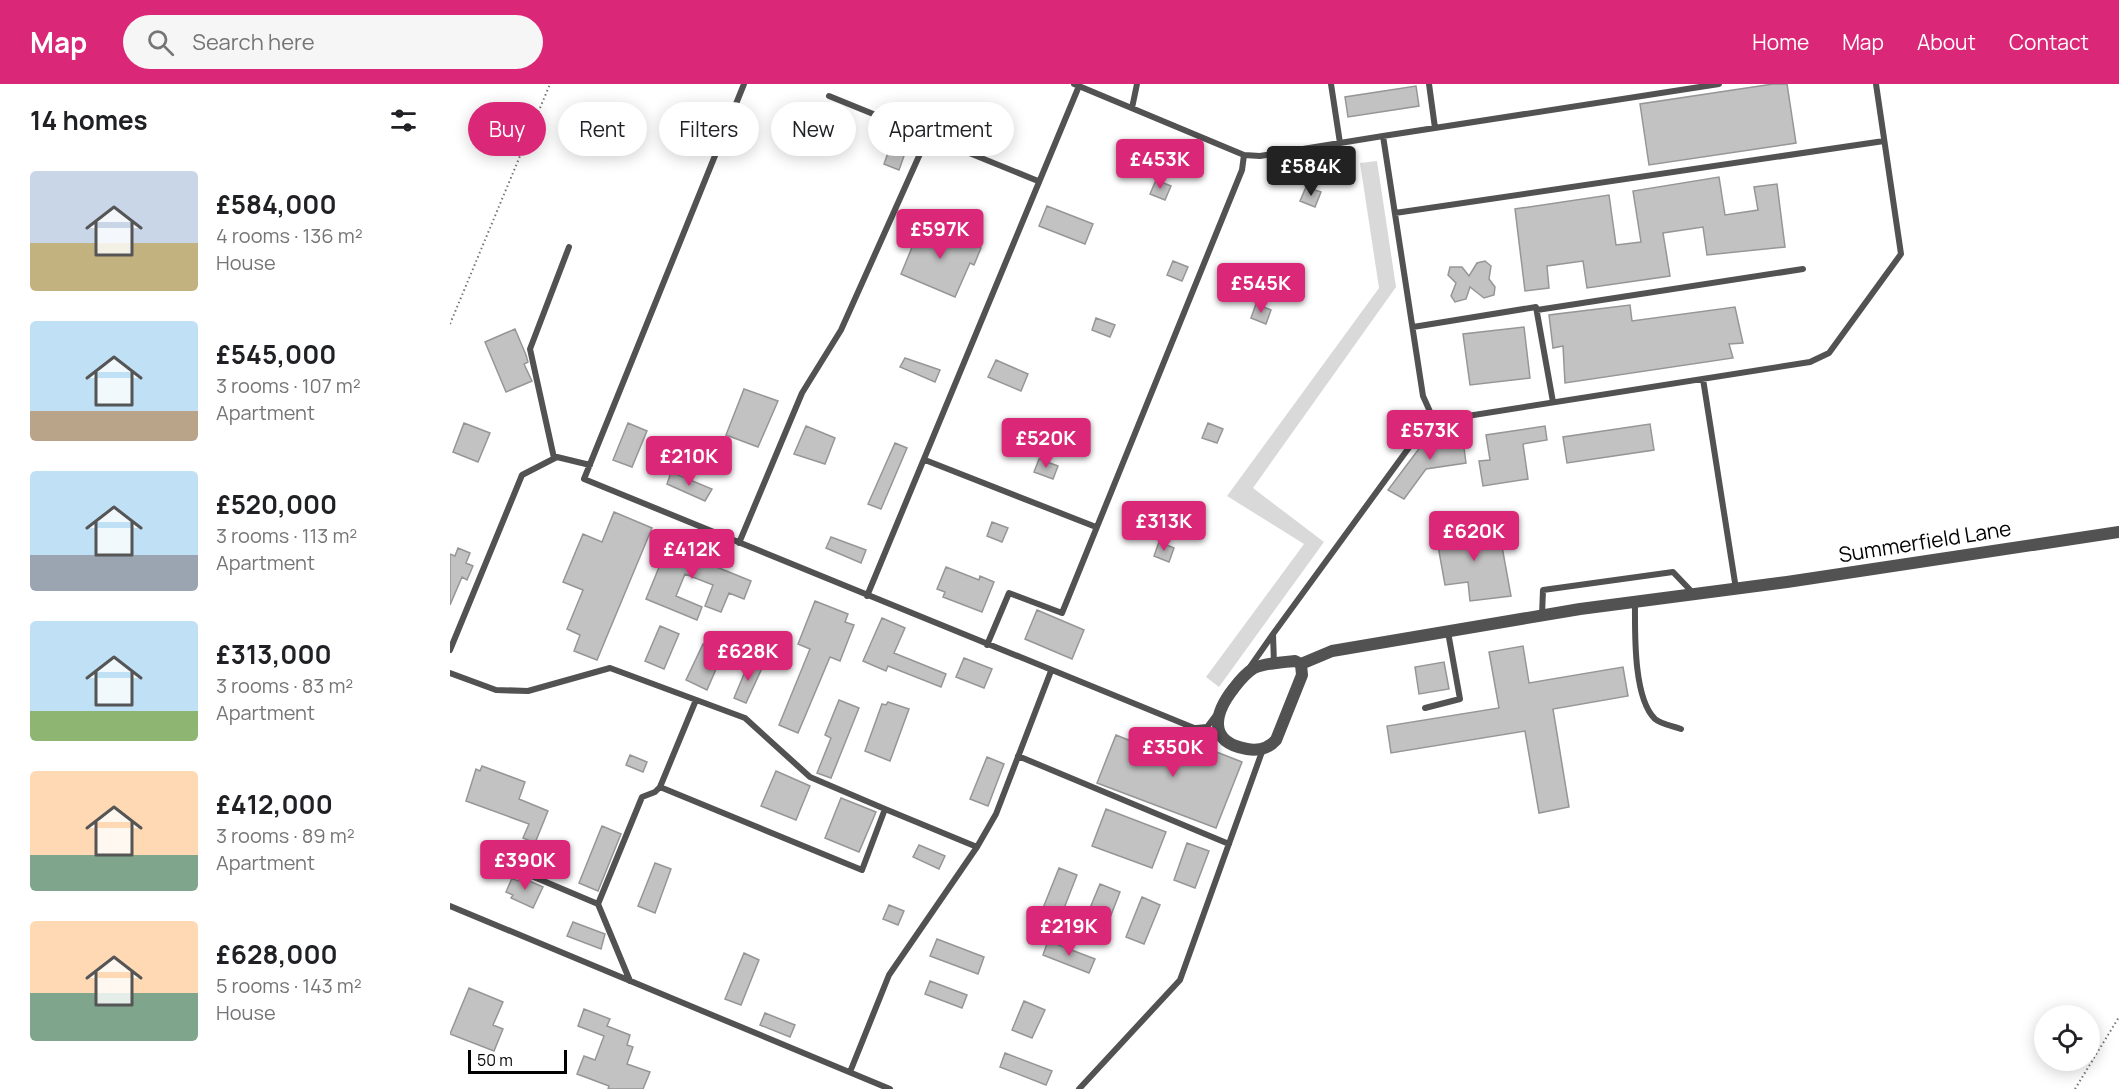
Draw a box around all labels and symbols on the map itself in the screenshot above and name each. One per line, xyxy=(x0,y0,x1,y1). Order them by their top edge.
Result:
pin: £453K xyxy=(1118,139,1202,190)
pin: £584K xyxy=(1269,146,1353,197)
pin: £597K xyxy=(898,209,982,260)
pin: £545K xyxy=(1219,263,1303,314)
pin: £573K xyxy=(1388,410,1472,461)
pin: £520K xyxy=(1004,418,1088,469)
pin: £210K xyxy=(647,436,731,487)
pin: £313K xyxy=(1122,501,1206,552)
pin: £620K xyxy=(1432,511,1516,562)
street label: Summerfield Lane xyxy=(1837,514,2013,568)
pin: £412K xyxy=(650,529,734,580)
pin: £628K xyxy=(706,631,790,682)
pin: £350K xyxy=(1131,727,1215,778)
pin: £390K xyxy=(483,840,567,891)
pin: £219K xyxy=(1027,906,1111,957)
scale bar xyxy=(468,1047,567,1074)

